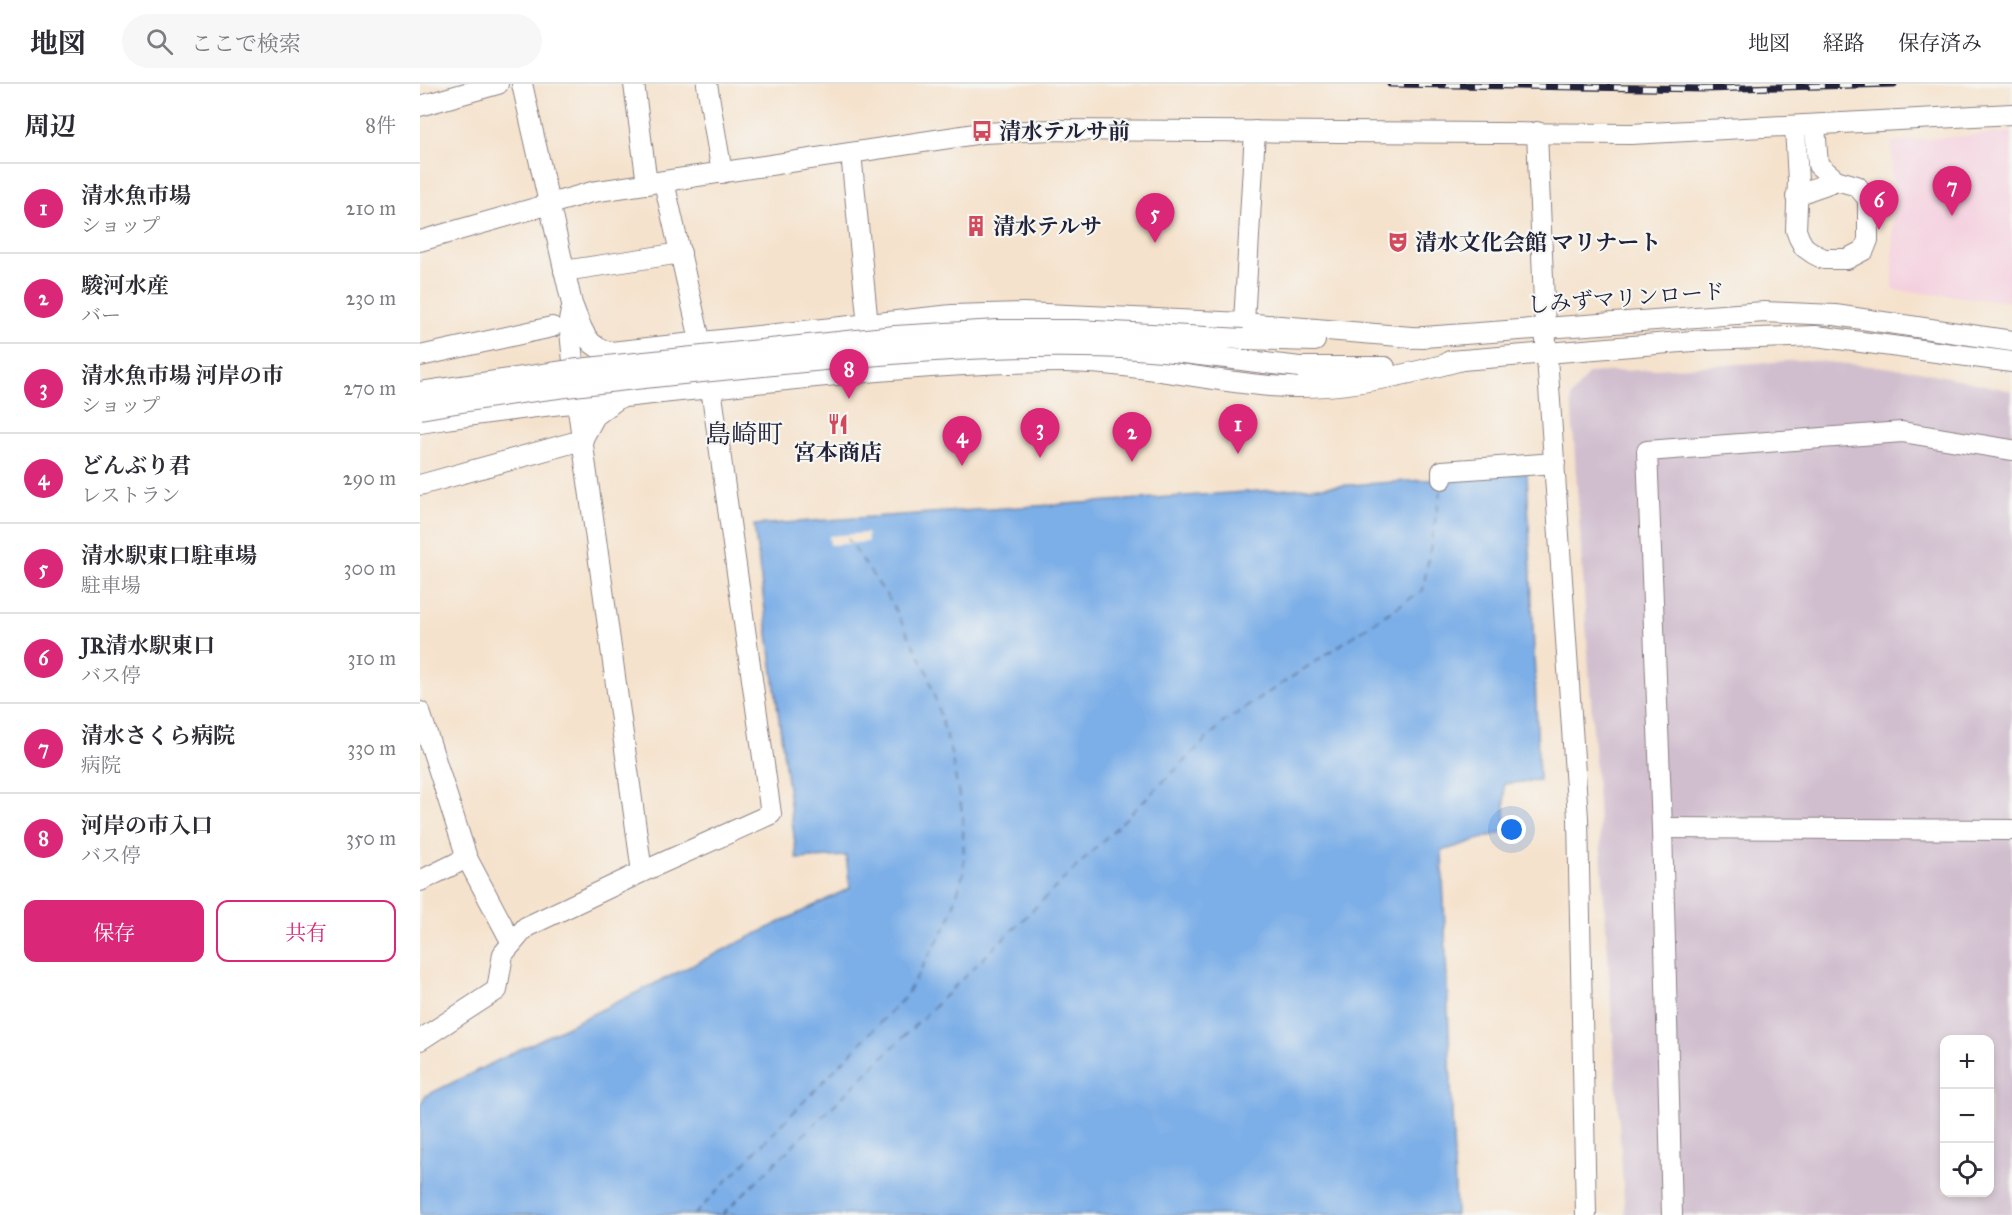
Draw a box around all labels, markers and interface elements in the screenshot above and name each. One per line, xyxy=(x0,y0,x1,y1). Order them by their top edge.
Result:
search box xyxy=(122,14,542,68)
icon: search xyxy=(143,25,176,58)
text: 地図 xyxy=(30,26,86,61)
text: ここで検索 xyxy=(191,30,301,57)
text: 地図 xyxy=(1748,30,1790,56)
text: 経路 xyxy=(1823,30,1865,56)
text: 保存済み xyxy=(1898,30,1982,56)
text: 周辺 xyxy=(24,110,76,142)
text: 8件 xyxy=(365,113,396,137)
place label: 清水テルサ前 xyxy=(999,118,1130,145)
bus stop icon: 清水テルサ前 xyxy=(970,119,994,143)
pin: 7 xyxy=(1932,166,1972,216)
pin: 6 xyxy=(1860,180,1898,230)
text: 清水魚市場 xyxy=(81,182,191,209)
pin: 5 xyxy=(1136,194,1174,243)
text: 1 xyxy=(40,196,47,220)
text: 210 m xyxy=(346,196,396,220)
text: ショップ xyxy=(81,213,161,237)
place label: 清水テルサ xyxy=(993,213,1102,240)
building icon: 清水テルサ xyxy=(964,214,988,238)
place label: 清水文化会館 マリナート xyxy=(1415,229,1661,256)
theatre icon: 清水文化会館 マリナート xyxy=(1386,230,1410,254)
text: 駿河水産 xyxy=(81,272,169,299)
street label: しみずマリンロード xyxy=(1526,278,1726,318)
text: 2 xyxy=(39,286,48,310)
text: 230 m xyxy=(345,286,396,310)
text: バー xyxy=(81,303,121,327)
pin: 8 xyxy=(830,350,868,399)
text: 清水魚市場 河岸の市 xyxy=(81,362,284,389)
text: 3 xyxy=(40,376,48,400)
text: 270 m xyxy=(343,376,396,400)
text: ショップ xyxy=(81,393,161,417)
pin: 1 xyxy=(1218,404,1258,454)
pin: 3 xyxy=(1020,408,1060,458)
restaurant icon: 宮本商店 xyxy=(826,412,850,436)
pin: 2 xyxy=(1112,412,1152,462)
pin: 4 xyxy=(942,416,982,466)
district label: 島崎町 xyxy=(705,418,783,450)
place label: 宮本商店 xyxy=(794,439,882,466)
text: どんぶり君 xyxy=(81,452,191,479)
text: 4 xyxy=(38,466,49,490)
text: 290 m xyxy=(343,466,396,490)
text: レストラン xyxy=(81,483,180,507)
text: 清水駅東口駐車場 xyxy=(81,542,257,569)
text: 5 xyxy=(39,556,48,580)
text: 300 m xyxy=(344,556,396,580)
text: 駐車場 xyxy=(81,573,141,597)
text: JR清水駅東口 xyxy=(81,632,215,659)
text: 6 xyxy=(38,646,49,670)
text: 310 m xyxy=(347,646,396,670)
text: バス停 xyxy=(81,663,141,687)
text: 清水さくら病院 xyxy=(81,722,235,749)
text: 7 xyxy=(38,736,49,760)
text: 330 m xyxy=(347,736,396,760)
text: 病院 xyxy=(81,753,121,777)
text: 河岸の市入口 xyxy=(81,812,213,839)
your location xyxy=(1497,815,1526,844)
text: 8 xyxy=(38,826,49,850)
text: 350 m xyxy=(346,826,396,850)
text: バス停 xyxy=(81,843,141,867)
button: 保存 xyxy=(24,900,204,962)
button: 共有 xyxy=(216,900,396,962)
map controls xyxy=(1940,1035,1994,1197)
button: + xyxy=(1940,1035,1994,1089)
button: − xyxy=(1940,1089,1994,1143)
button: locate xyxy=(1940,1143,1994,1197)

